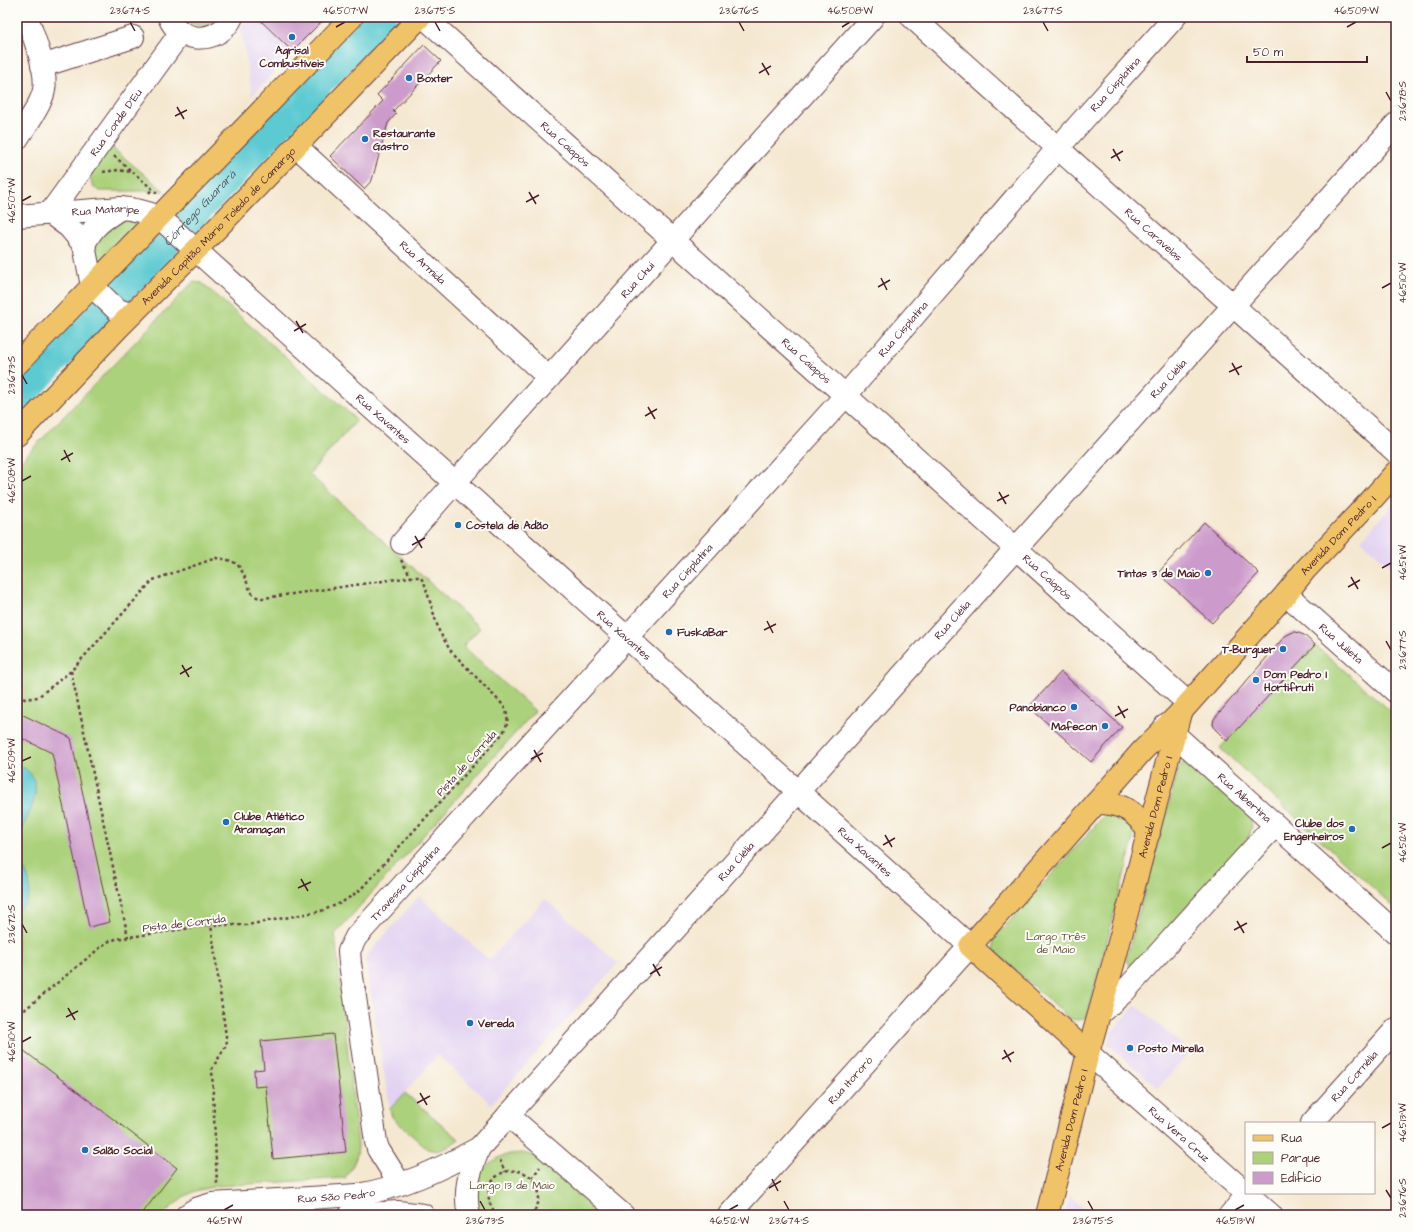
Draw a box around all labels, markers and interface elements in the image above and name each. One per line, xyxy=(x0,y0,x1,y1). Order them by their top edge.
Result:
text: 23.674°S xyxy=(110,4,151,18)
text: 46.507°W xyxy=(322,4,368,18)
text: 23.675°S xyxy=(415,4,456,18)
text: 23.676°S xyxy=(719,4,759,18)
text: 46.508°W xyxy=(827,4,874,18)
text: 23.677°S xyxy=(1023,4,1063,18)
text: 46.509°W xyxy=(1333,4,1379,18)
marker: Agrisal Combustíveis xyxy=(287,32,297,42)
scale bar xyxy=(1247,38,1367,64)
place label: Agrisal Combustíveis xyxy=(260,43,325,71)
text: 50 m xyxy=(1253,44,1284,61)
street label: Rua Cisplatina xyxy=(1087,53,1144,115)
place label: Boxter xyxy=(417,71,454,86)
marker: Boxter xyxy=(404,73,414,83)
text: 23.678°S xyxy=(1396,81,1410,121)
street label: Rua Conde D'Eu xyxy=(87,85,146,159)
street label: Rua Caiapós xyxy=(537,118,593,171)
place label: Restaurante Gastro xyxy=(373,126,436,154)
marker: Restaurante Gastro xyxy=(360,134,370,144)
street label: Avenida Capitão Mário Toledo de Camargo xyxy=(138,144,299,309)
water label: Córrego Guarará xyxy=(159,166,241,250)
text: 46.507°W xyxy=(5,178,19,224)
street label: Rua Mataripe xyxy=(71,201,141,220)
street label: Rua Caravelas xyxy=(1121,205,1186,265)
street label: Rua Armida xyxy=(396,237,449,288)
street label: Rua Chuí xyxy=(617,258,658,301)
text: 46.510°W xyxy=(1396,262,1410,303)
street label: Rua Cisplatina xyxy=(875,298,932,360)
street label: Rua Caiapós xyxy=(778,334,835,387)
text: 23.673°S xyxy=(5,355,19,394)
street label: Rua Clélia xyxy=(1147,356,1190,402)
street label: Rua Xavantes xyxy=(352,390,414,448)
text: 46.508°W xyxy=(5,457,19,504)
street label: Avenida Dom Pedro I xyxy=(1297,492,1380,578)
place label: Costela de Adão xyxy=(466,518,549,533)
marker: Costela de Adão xyxy=(453,520,463,530)
street label: Rua Cisplatina xyxy=(659,540,717,602)
text: 46.511°W xyxy=(1396,545,1410,581)
street label: Rua Caiapós xyxy=(1019,551,1076,604)
place label: Tintas 3 de Maio xyxy=(1116,566,1201,581)
marker: Tintas 3 de Maio xyxy=(1203,568,1213,578)
street label: Rua Clélia xyxy=(931,597,974,643)
street label: Rua Xavantes xyxy=(593,607,655,664)
street label: Rua Julieta xyxy=(1316,620,1366,668)
place label: FuskaBar xyxy=(677,625,728,640)
marker: FuskaBar xyxy=(664,627,674,637)
text: 23.677°S xyxy=(1396,630,1410,670)
place label: T-Burguer xyxy=(1221,642,1276,659)
marker: T-Burguer xyxy=(1278,644,1288,654)
place label: Dom Pedro I Hortifruti xyxy=(1263,667,1328,695)
marker: Dom Pedro I Hortifruti xyxy=(1251,675,1261,685)
place label: Panobianco xyxy=(1010,700,1067,715)
marker: Panobianco xyxy=(1069,702,1079,712)
place label: Mafecon xyxy=(1051,719,1097,734)
marker: Mafecon xyxy=(1100,721,1110,731)
street label: Pista de Corrida xyxy=(433,727,500,799)
text: 46.509°W xyxy=(5,738,19,784)
street label: Avenida Dom Pedro I xyxy=(1135,754,1176,860)
street label: Rua Albertina xyxy=(1214,770,1275,826)
place label: Clube Atlético Aramaçan xyxy=(234,809,305,837)
place label: Clube dos Engenheiros xyxy=(1284,816,1344,846)
marker: Clube Atlético Aramaçan xyxy=(221,817,231,827)
text: 46.512°W xyxy=(1396,822,1410,863)
street label: Rua Xavantes xyxy=(834,824,896,881)
marker: Clube dos Engenheiros xyxy=(1347,824,1357,834)
street label: Rua Clélia xyxy=(715,838,758,884)
street label: Travessa Cisplatina xyxy=(367,842,444,924)
text: 23.672°S xyxy=(5,904,19,943)
street label: Pista de Corrida xyxy=(142,911,227,936)
park label: Largo Três de Maio xyxy=(1026,929,1086,957)
place label: Vereda xyxy=(477,1016,515,1031)
marker: Vereda xyxy=(465,1018,475,1028)
text: 46.510°W xyxy=(5,1021,19,1062)
place label: Posto Mirella xyxy=(1138,1041,1204,1056)
marker: Posto Mirella xyxy=(1125,1043,1135,1053)
street label: Rua Cornélia xyxy=(1327,1047,1382,1105)
street label: Rua Itororó xyxy=(825,1052,877,1108)
street label: Avenida Dom Pedro I xyxy=(1051,1067,1092,1173)
street label: Rua Vera Cruz xyxy=(1145,1103,1213,1166)
text: 46.513°W xyxy=(1396,1103,1410,1143)
legend xyxy=(1245,1122,1375,1194)
text: Rua xyxy=(1281,1130,1302,1147)
place label: Salão Social xyxy=(92,1143,153,1158)
marker: Salão Social xyxy=(80,1145,90,1155)
text: Parque xyxy=(1281,1150,1321,1167)
text: Edifício xyxy=(1281,1170,1321,1187)
park label: Largo 13 de Maio xyxy=(469,1178,556,1194)
text: 23.676°S xyxy=(1396,1178,1410,1218)
street label: Rua São Pedro xyxy=(297,1185,377,1207)
text: 46.511°W xyxy=(206,1214,242,1228)
text: 23.673°S xyxy=(466,1214,505,1228)
text: 46.512°W xyxy=(709,1214,750,1228)
text: 23.674°S xyxy=(769,1214,810,1228)
text: 23.675°S xyxy=(1073,1214,1114,1228)
text: 46.513°W xyxy=(1215,1214,1255,1228)

